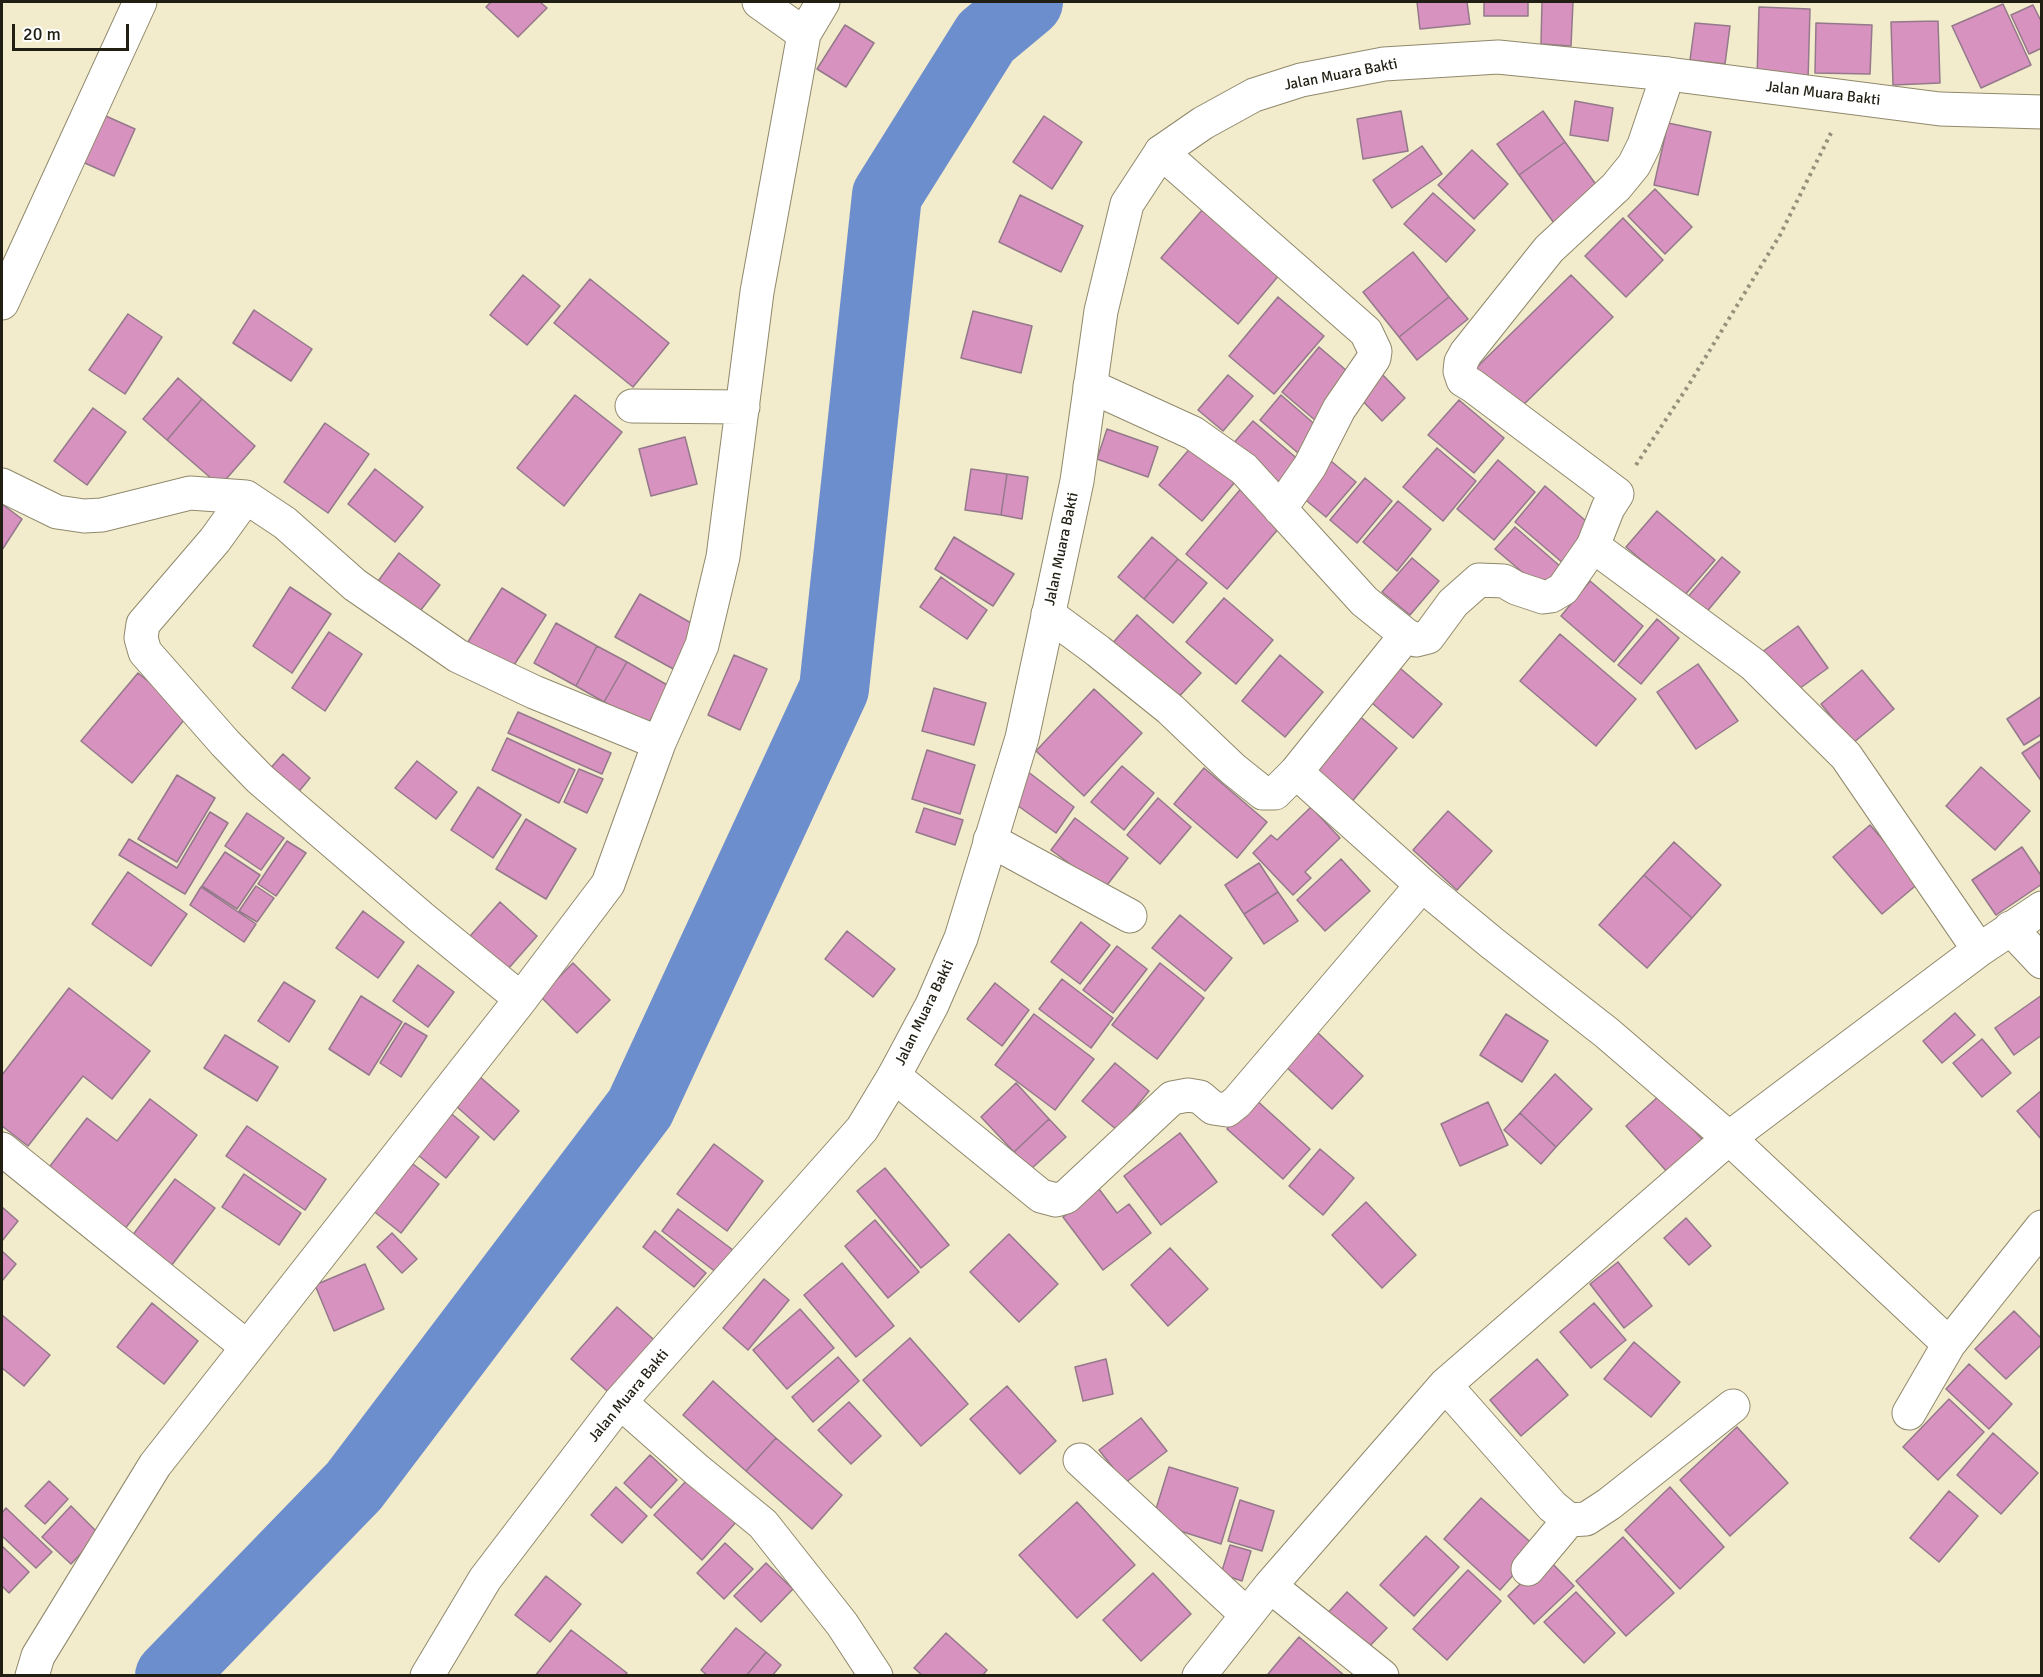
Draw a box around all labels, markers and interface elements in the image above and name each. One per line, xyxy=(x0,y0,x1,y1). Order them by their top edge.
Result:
scale bar xyxy=(15,12,132,50)
text: 20 m xyxy=(23,23,61,45)
street label: Jalan Muara Bakti xyxy=(1283,55,1399,95)
street label: Jalan Muara Bakti xyxy=(1765,78,1881,110)
street label: Jalan Muara Bakti xyxy=(1041,491,1083,607)
street label: Jalan Muara Bakti xyxy=(892,957,958,1069)
street label: Jalan Muara Bakti xyxy=(585,1346,673,1446)

